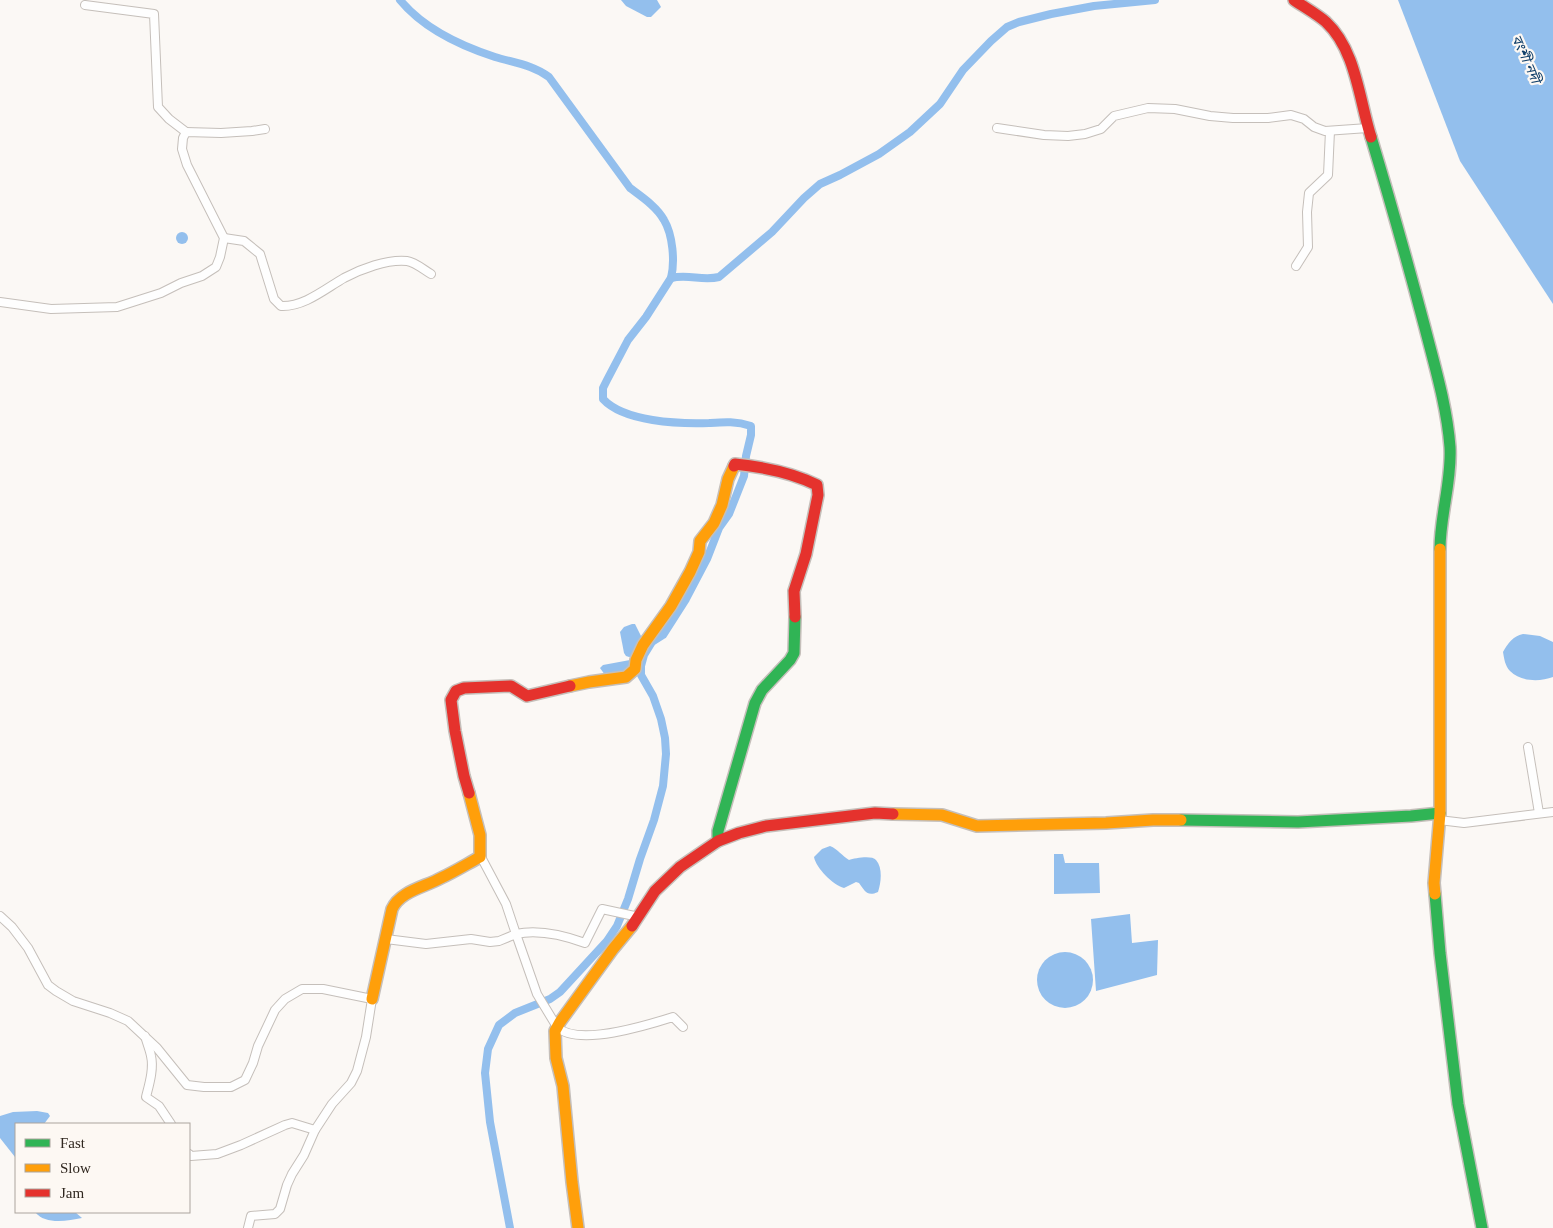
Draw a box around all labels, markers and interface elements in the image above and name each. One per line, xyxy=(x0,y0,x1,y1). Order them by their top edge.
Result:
water label: বংশী নদী xyxy=(1509,32,1545,88)
legend xyxy=(15,1123,190,1213)
text: Fast xyxy=(60,1135,86,1151)
text: Slow xyxy=(60,1160,91,1176)
text: Jam xyxy=(60,1185,84,1201)

